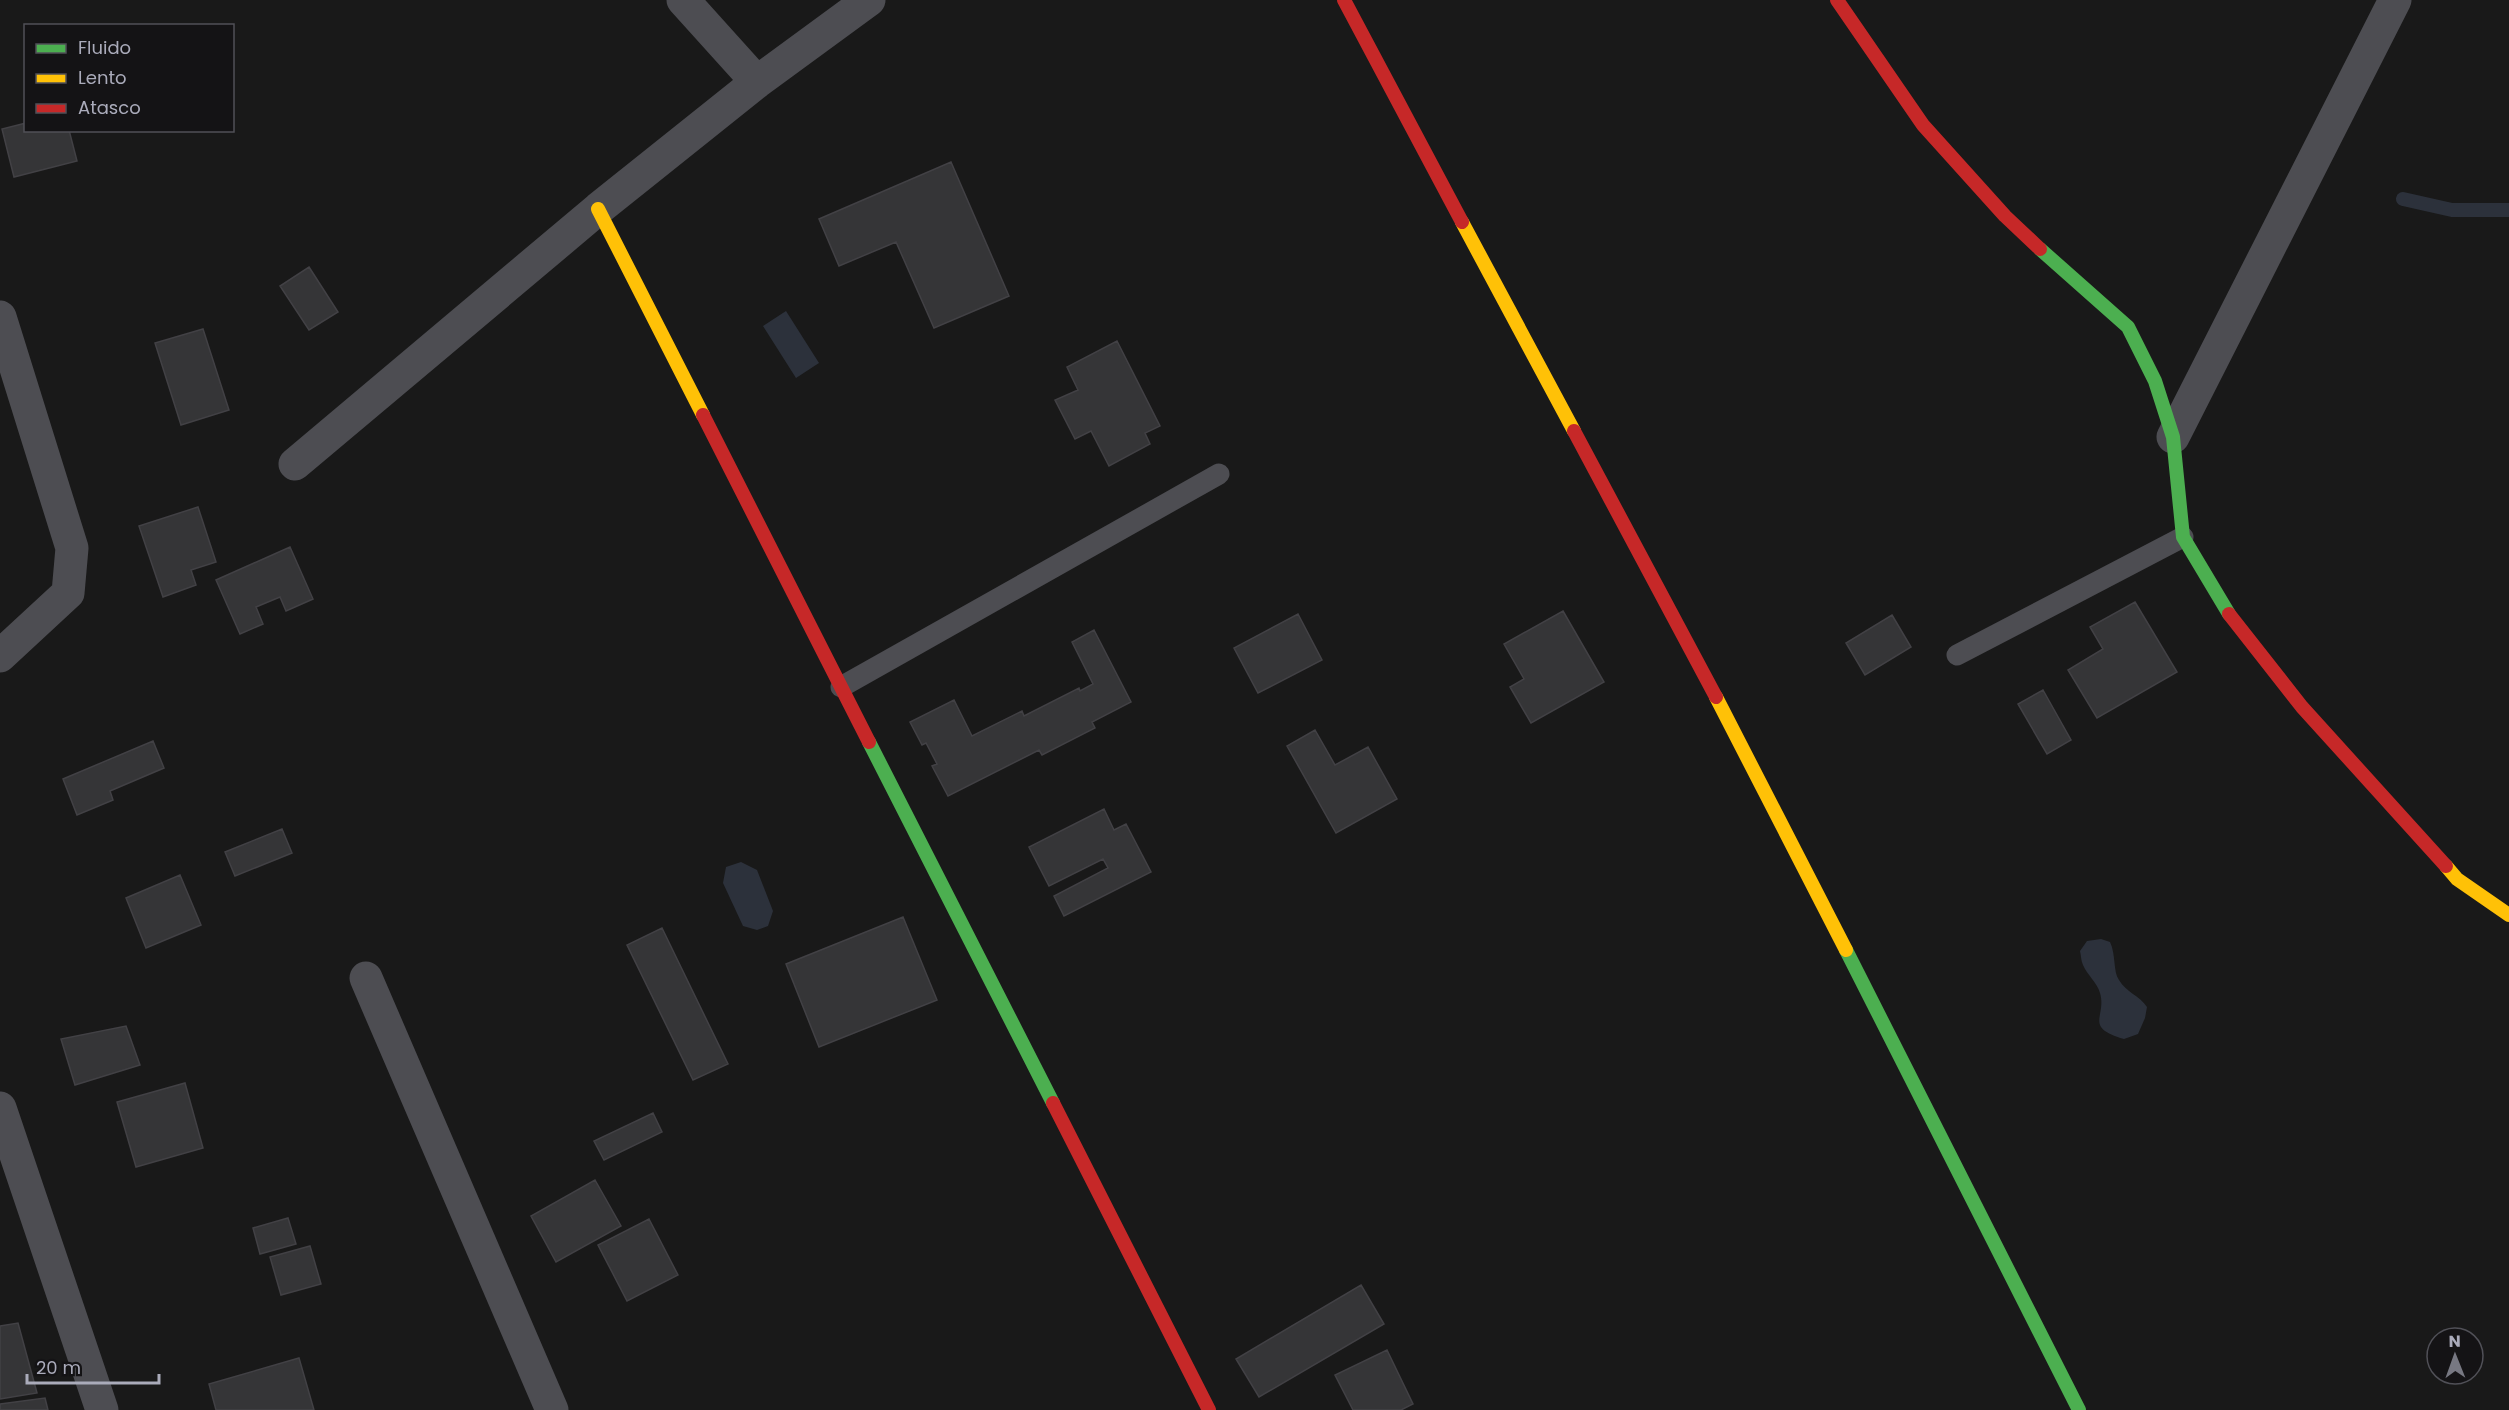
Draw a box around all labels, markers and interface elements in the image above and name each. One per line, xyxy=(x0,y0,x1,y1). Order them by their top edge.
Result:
legend xyxy=(24,24,234,132)
text: Fluido xyxy=(78,35,131,60)
text: Lento xyxy=(78,65,127,90)
text: Atasco xyxy=(78,95,141,120)
north arrow xyxy=(2425,1326,2485,1386)
text: N xyxy=(2449,1330,2461,1353)
scale bar xyxy=(27,1347,159,1385)
text: 20 m xyxy=(36,1355,81,1380)

